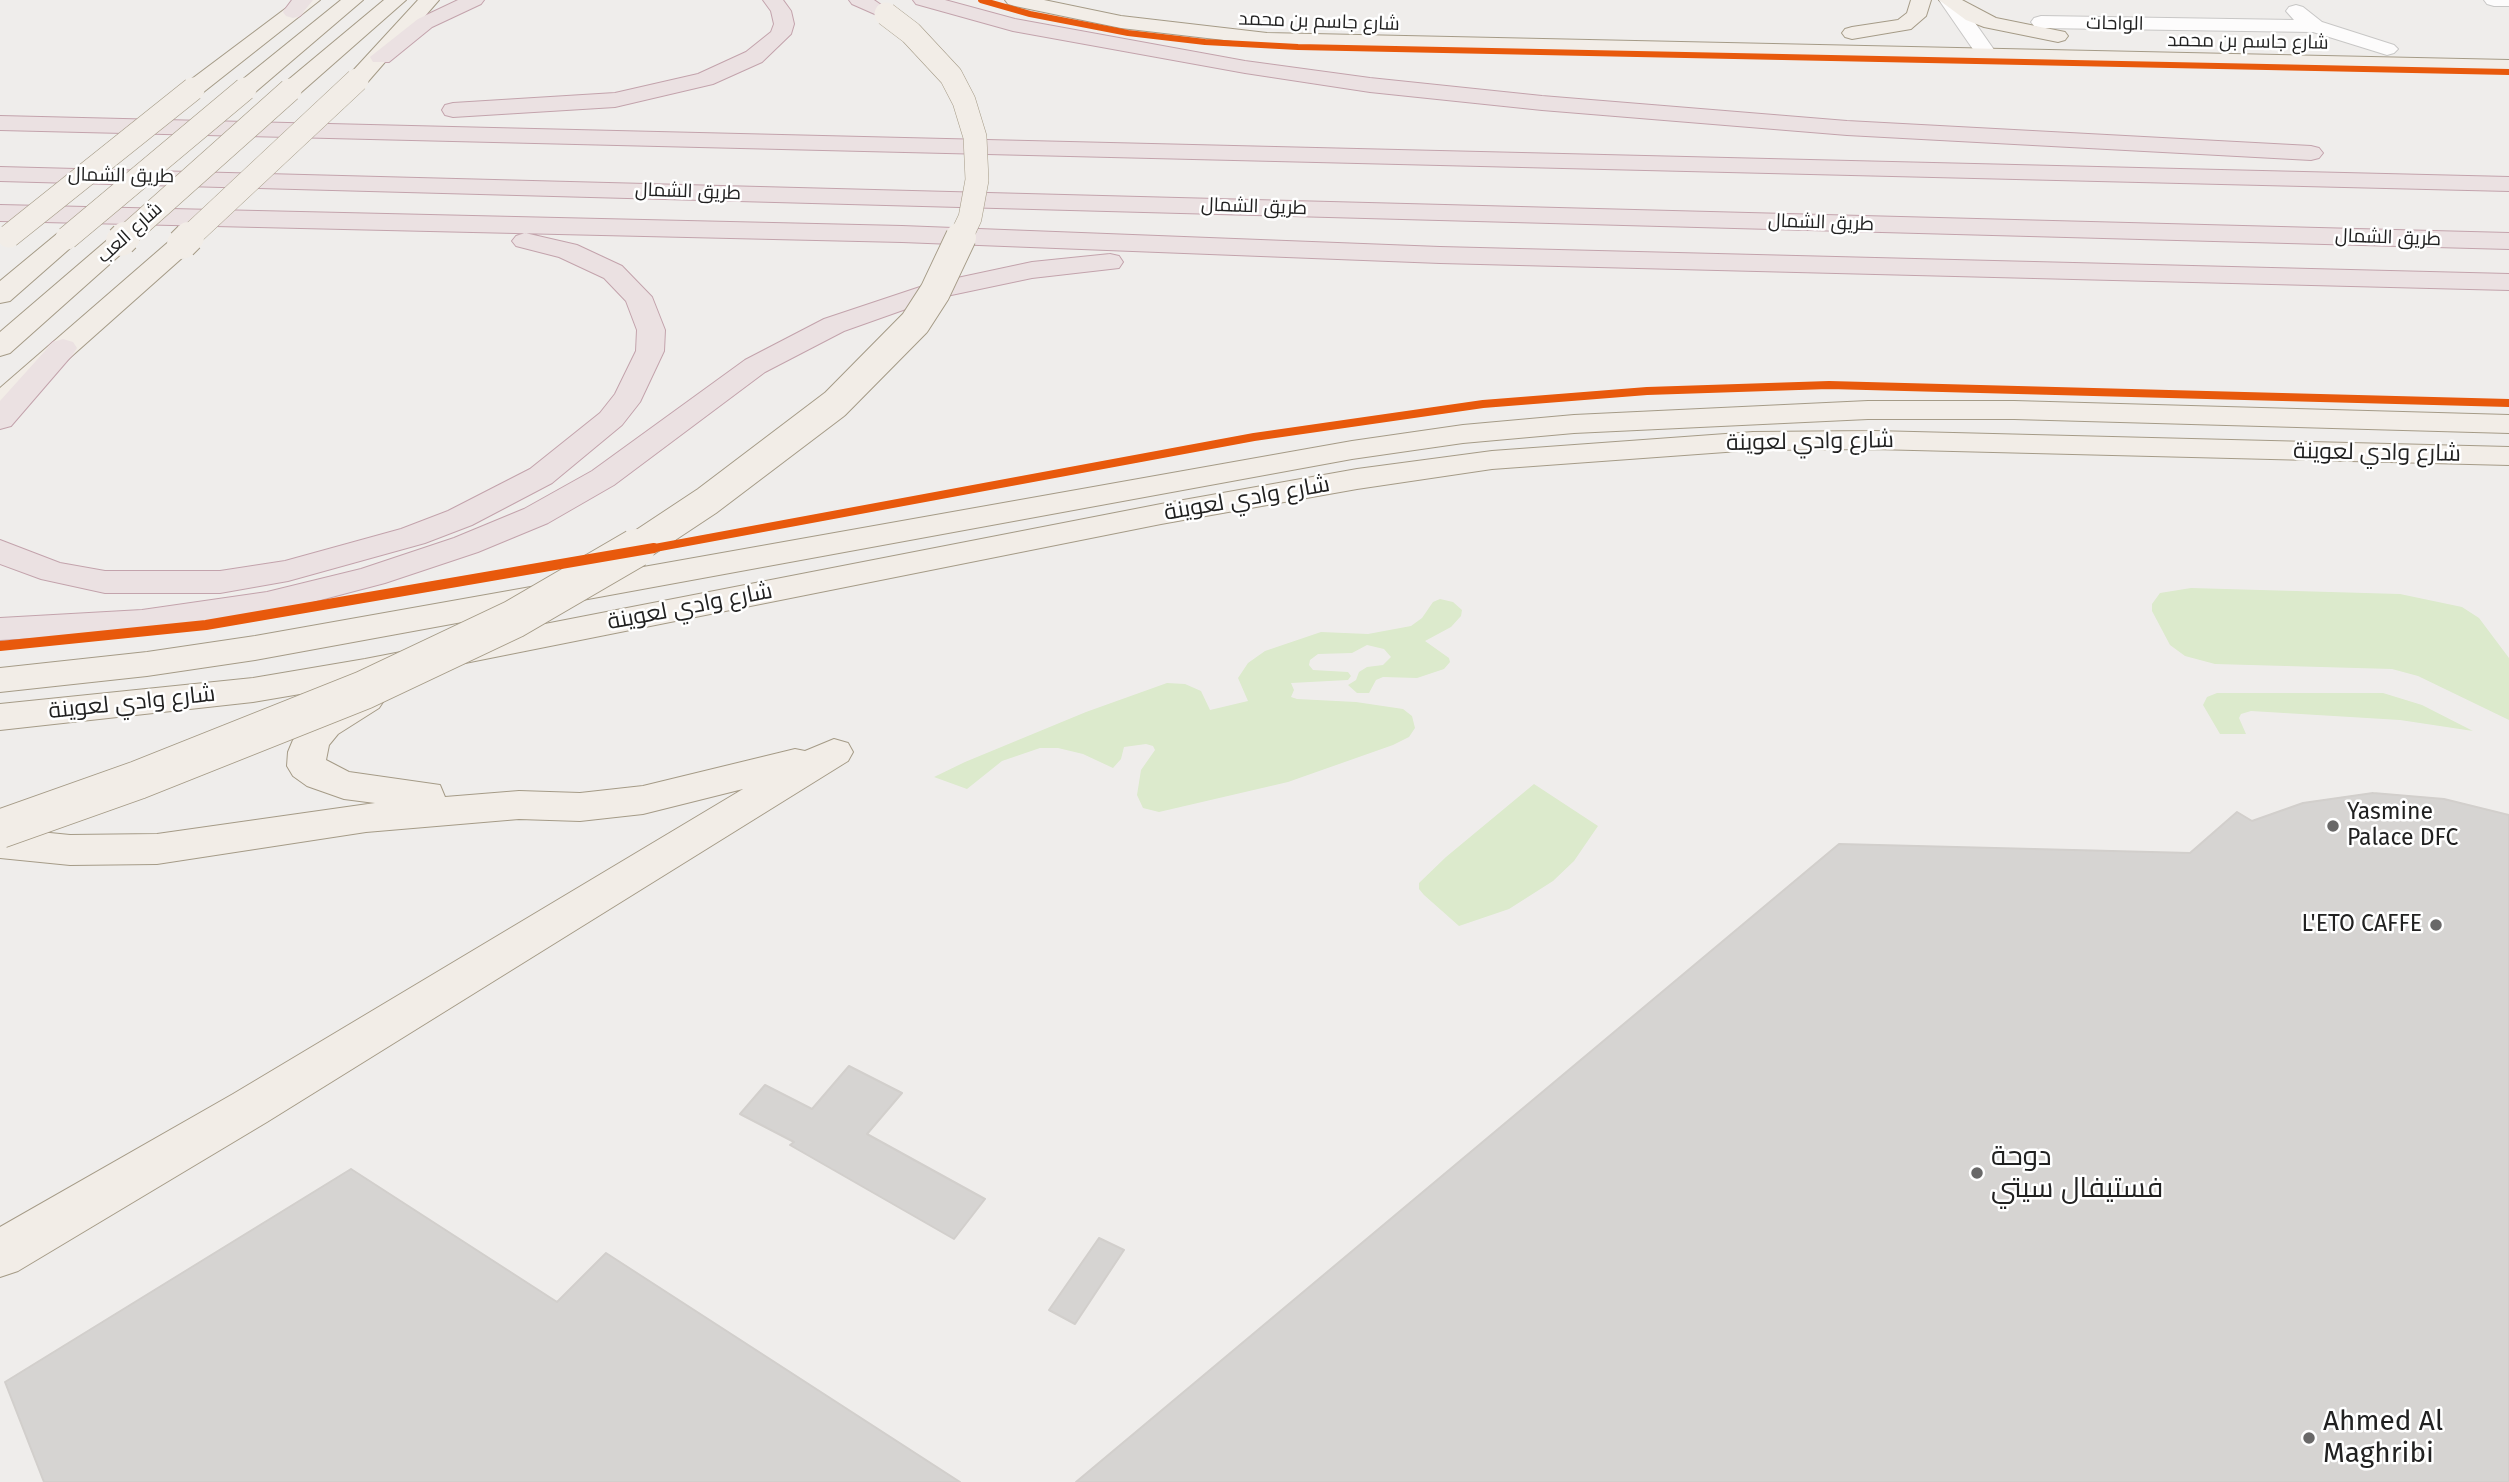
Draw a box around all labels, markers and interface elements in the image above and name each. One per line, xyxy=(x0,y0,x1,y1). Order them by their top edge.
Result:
street label: شارع جاسم بن محمد xyxy=(1238,8,1400,36)
street label: الواحات xyxy=(2086,12,2144,36)
street label: شارع جاسم بن محمد xyxy=(2167,29,2329,55)
street label: طريق الشمال xyxy=(68,164,174,188)
street label: طريق الشمال xyxy=(635,179,741,205)
street label: طريق الشمال xyxy=(1201,194,1307,220)
street label: شارع العب xyxy=(93,198,167,268)
street label: طريق الشمال xyxy=(1768,210,1874,236)
street label: طريق الشمال xyxy=(2335,225,2441,251)
street label: شارع وادي لعوينة xyxy=(1726,427,1894,457)
street label: شارع وادي لعوينة xyxy=(2293,438,2461,468)
street label: شارع وادي لعوينة xyxy=(1162,471,1332,527)
street label: شارع وادي لعوينة xyxy=(605,577,775,637)
street label: شارع وادي لعوينة xyxy=(47,681,217,725)
place label: Yasmine Palace DFC xyxy=(2347,799,2458,853)
marker: Yasmine Palace DFC xyxy=(2325,818,2341,834)
place label: L'ETO CAFFE xyxy=(2301,911,2422,939)
marker: L'ETO CAFFE xyxy=(2428,917,2444,933)
place label: دوحة فستيفال سيتي xyxy=(1991,1140,2163,1206)
marker: دوحة فستيفال سيتي xyxy=(1969,1165,1985,1181)
place label: Ahmed Al Maghribi xyxy=(2323,1405,2443,1471)
marker: Ahmed Al Maghribi xyxy=(2301,1430,2317,1446)

